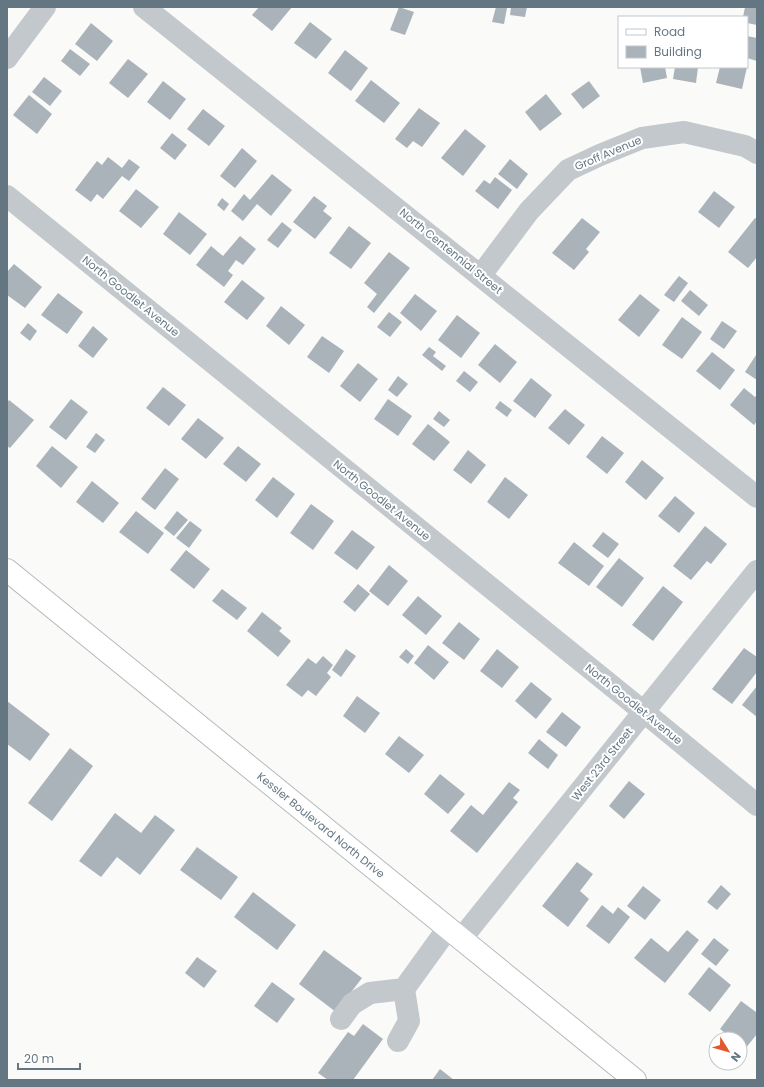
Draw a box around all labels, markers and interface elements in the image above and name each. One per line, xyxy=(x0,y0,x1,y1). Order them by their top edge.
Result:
legend xyxy=(618,16,748,68)
text: Road xyxy=(654,23,685,40)
text: Building xyxy=(654,43,702,60)
street label: Groff Avenue xyxy=(572,132,644,174)
street label: North Centennial Street xyxy=(396,204,506,298)
street label: North Goodlet Avenue xyxy=(79,252,183,340)
street label: North Goodlet Avenue xyxy=(330,456,434,544)
street label: North Goodlet Avenue xyxy=(582,660,686,748)
street label: West 23rd Street xyxy=(568,724,636,804)
street label: Kessler Boulevard North Drive xyxy=(254,768,388,882)
north arrow xyxy=(708,1031,748,1071)
scale bar xyxy=(18,1045,80,1071)
text: N xyxy=(727,1049,745,1065)
text: 20 m xyxy=(24,1050,54,1067)

